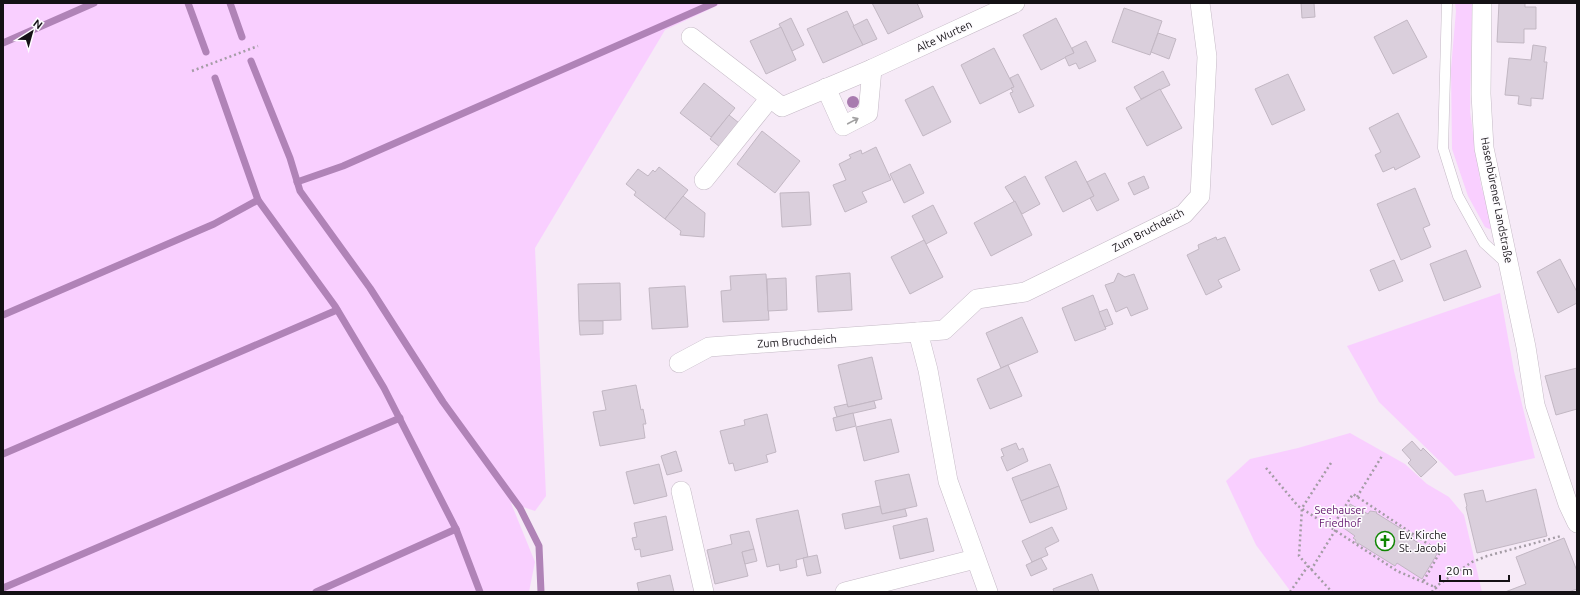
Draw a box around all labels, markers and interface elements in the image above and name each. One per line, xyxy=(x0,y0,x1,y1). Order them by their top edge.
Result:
north arrow xyxy=(12,12,52,52)
text: N xyxy=(31,17,45,31)
street label: Alte Wurten xyxy=(914,18,974,54)
one-way arrow xyxy=(847,117,859,124)
street label: Hasenbürener Landstraße xyxy=(1479,136,1515,264)
street label: Zum Bruchdeich xyxy=(1110,206,1186,254)
street label: Zum Bruchdeich xyxy=(757,332,837,350)
park label: Seehauser Friedhof xyxy=(1314,504,1366,529)
place label: Ev. Kirche St. Jacobi xyxy=(1399,529,1447,554)
church icon: Ev. Kirche St. Jacobi xyxy=(1374,530,1396,552)
scale bar xyxy=(1440,557,1509,583)
text: 20 m xyxy=(1446,564,1473,577)

